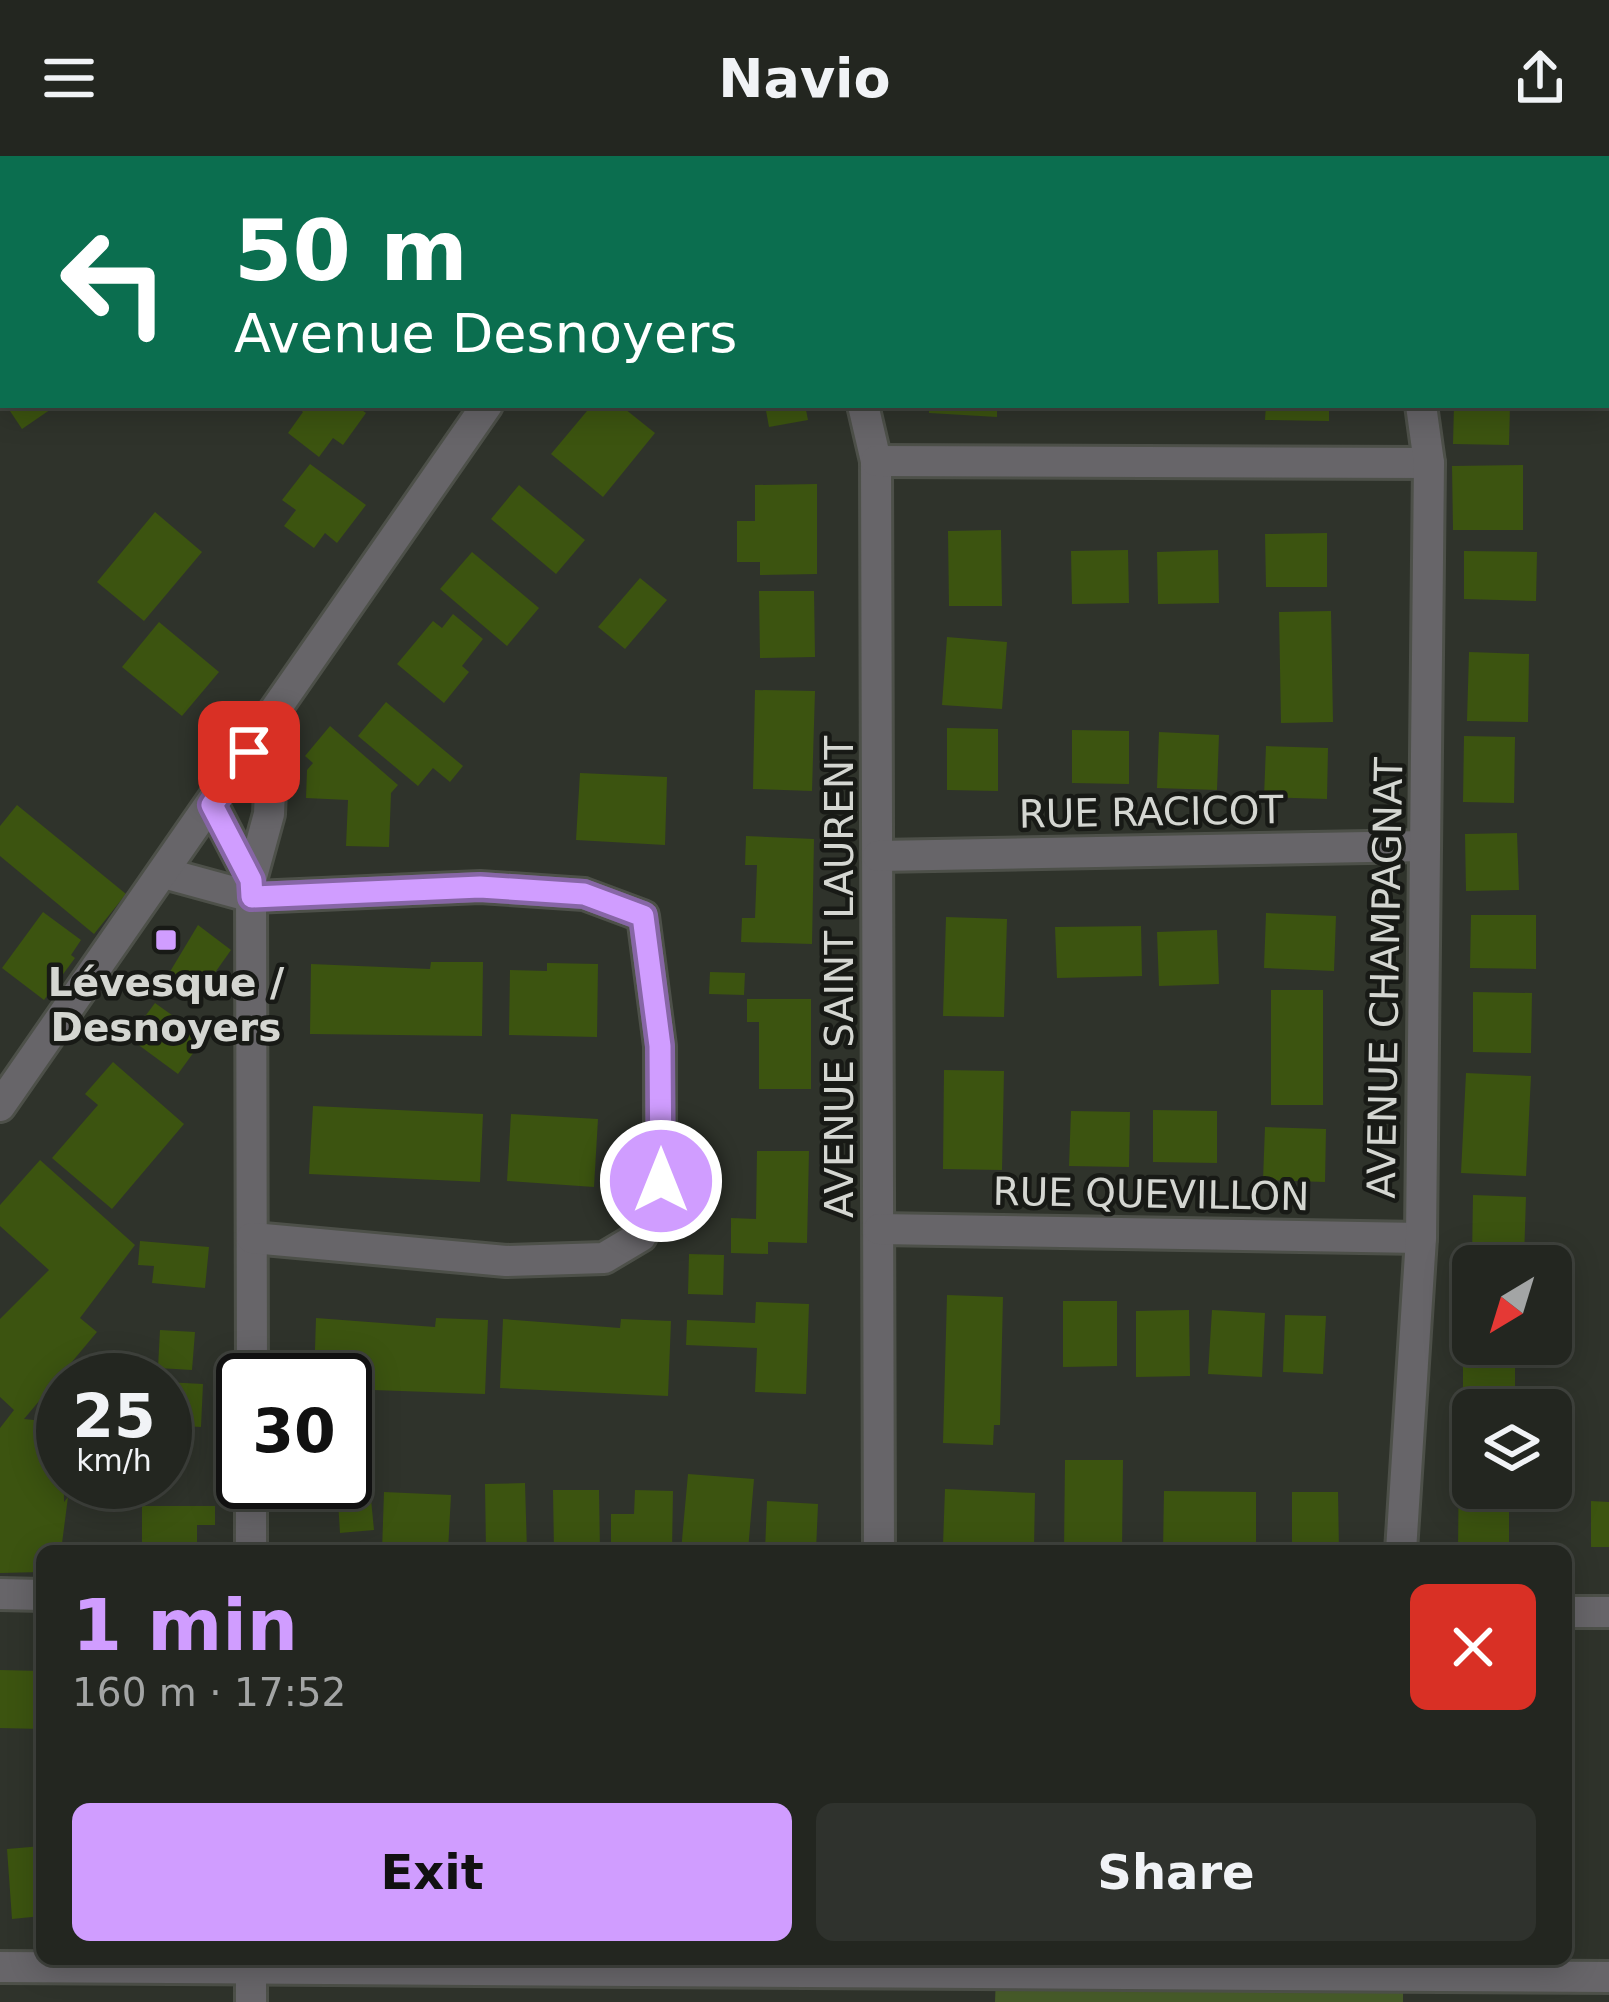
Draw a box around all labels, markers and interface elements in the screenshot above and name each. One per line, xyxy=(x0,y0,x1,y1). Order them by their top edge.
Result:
icon: menu xyxy=(36,45,102,111)
icon: share xyxy=(1507,45,1573,111)
text: Navio xyxy=(718,47,891,110)
text: 50 m xyxy=(234,202,468,300)
icon: left xyxy=(36,204,192,360)
text: Avenue Desnoyers xyxy=(234,302,738,365)
pin xyxy=(198,701,300,803)
icon: arrive xyxy=(216,719,282,785)
street label: AVENUE SAINT LAURENT xyxy=(817,736,862,1218)
street label: AVENUE CHAMPAGNAT xyxy=(1359,757,1411,1199)
street label: RUE RACICOT xyxy=(1018,787,1284,837)
marker: Lévesque / Desnoyers xyxy=(153,927,179,953)
place label: Lévesque / Desnoyers xyxy=(48,960,285,1050)
position arrow xyxy=(598,1118,724,1244)
street label: RUE QUEVILLON xyxy=(992,1169,1310,1219)
north arrow xyxy=(1452,1245,1572,1365)
map controls xyxy=(1452,1245,1572,1509)
speed limit sign: 30 xyxy=(216,1353,372,1509)
text: 25 xyxy=(72,1381,156,1451)
button: layers xyxy=(1452,1389,1572,1509)
text: km/h xyxy=(76,1443,152,1478)
text: 1 min xyxy=(72,1583,298,1667)
button: close xyxy=(1410,1584,1536,1710)
text: 160 m · 17:52 xyxy=(72,1670,346,1715)
button: Exit xyxy=(72,1803,792,1941)
button: Share xyxy=(816,1803,1536,1941)

